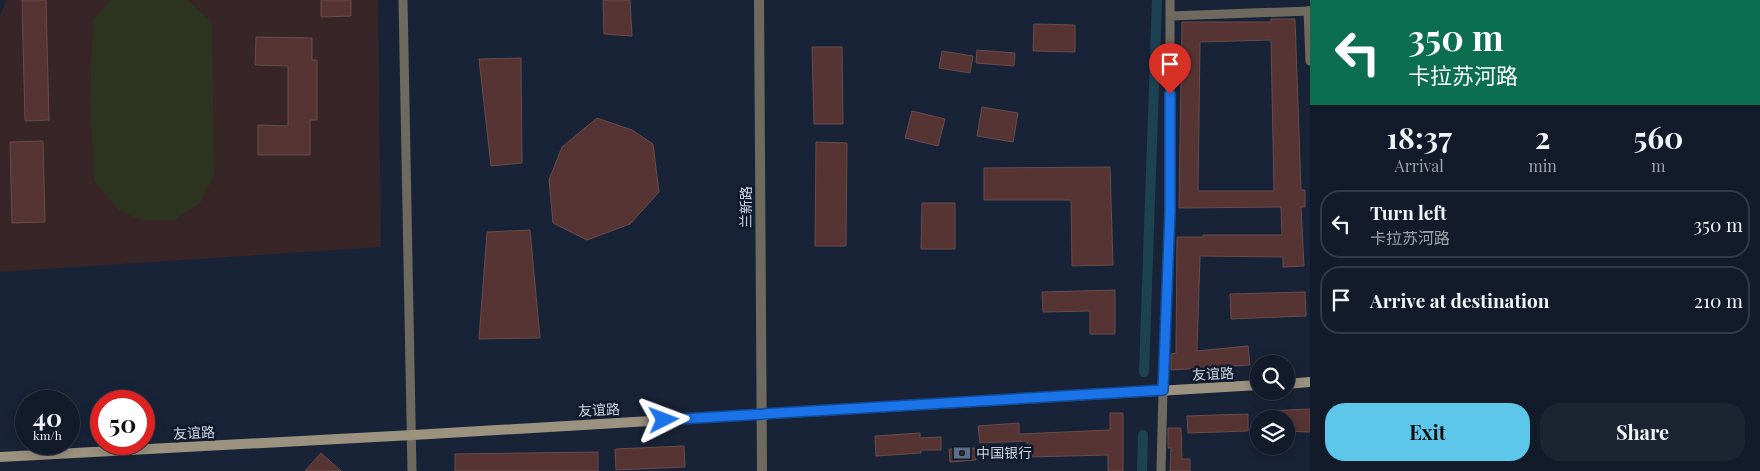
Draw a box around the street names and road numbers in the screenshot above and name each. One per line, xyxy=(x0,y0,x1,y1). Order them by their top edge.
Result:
street label: 兰新路 xyxy=(736,186,755,228)
street label: 友谊路 xyxy=(1192,363,1234,384)
street label: 友谊路 xyxy=(578,399,620,420)
street label: 友谊路 xyxy=(173,422,215,443)

